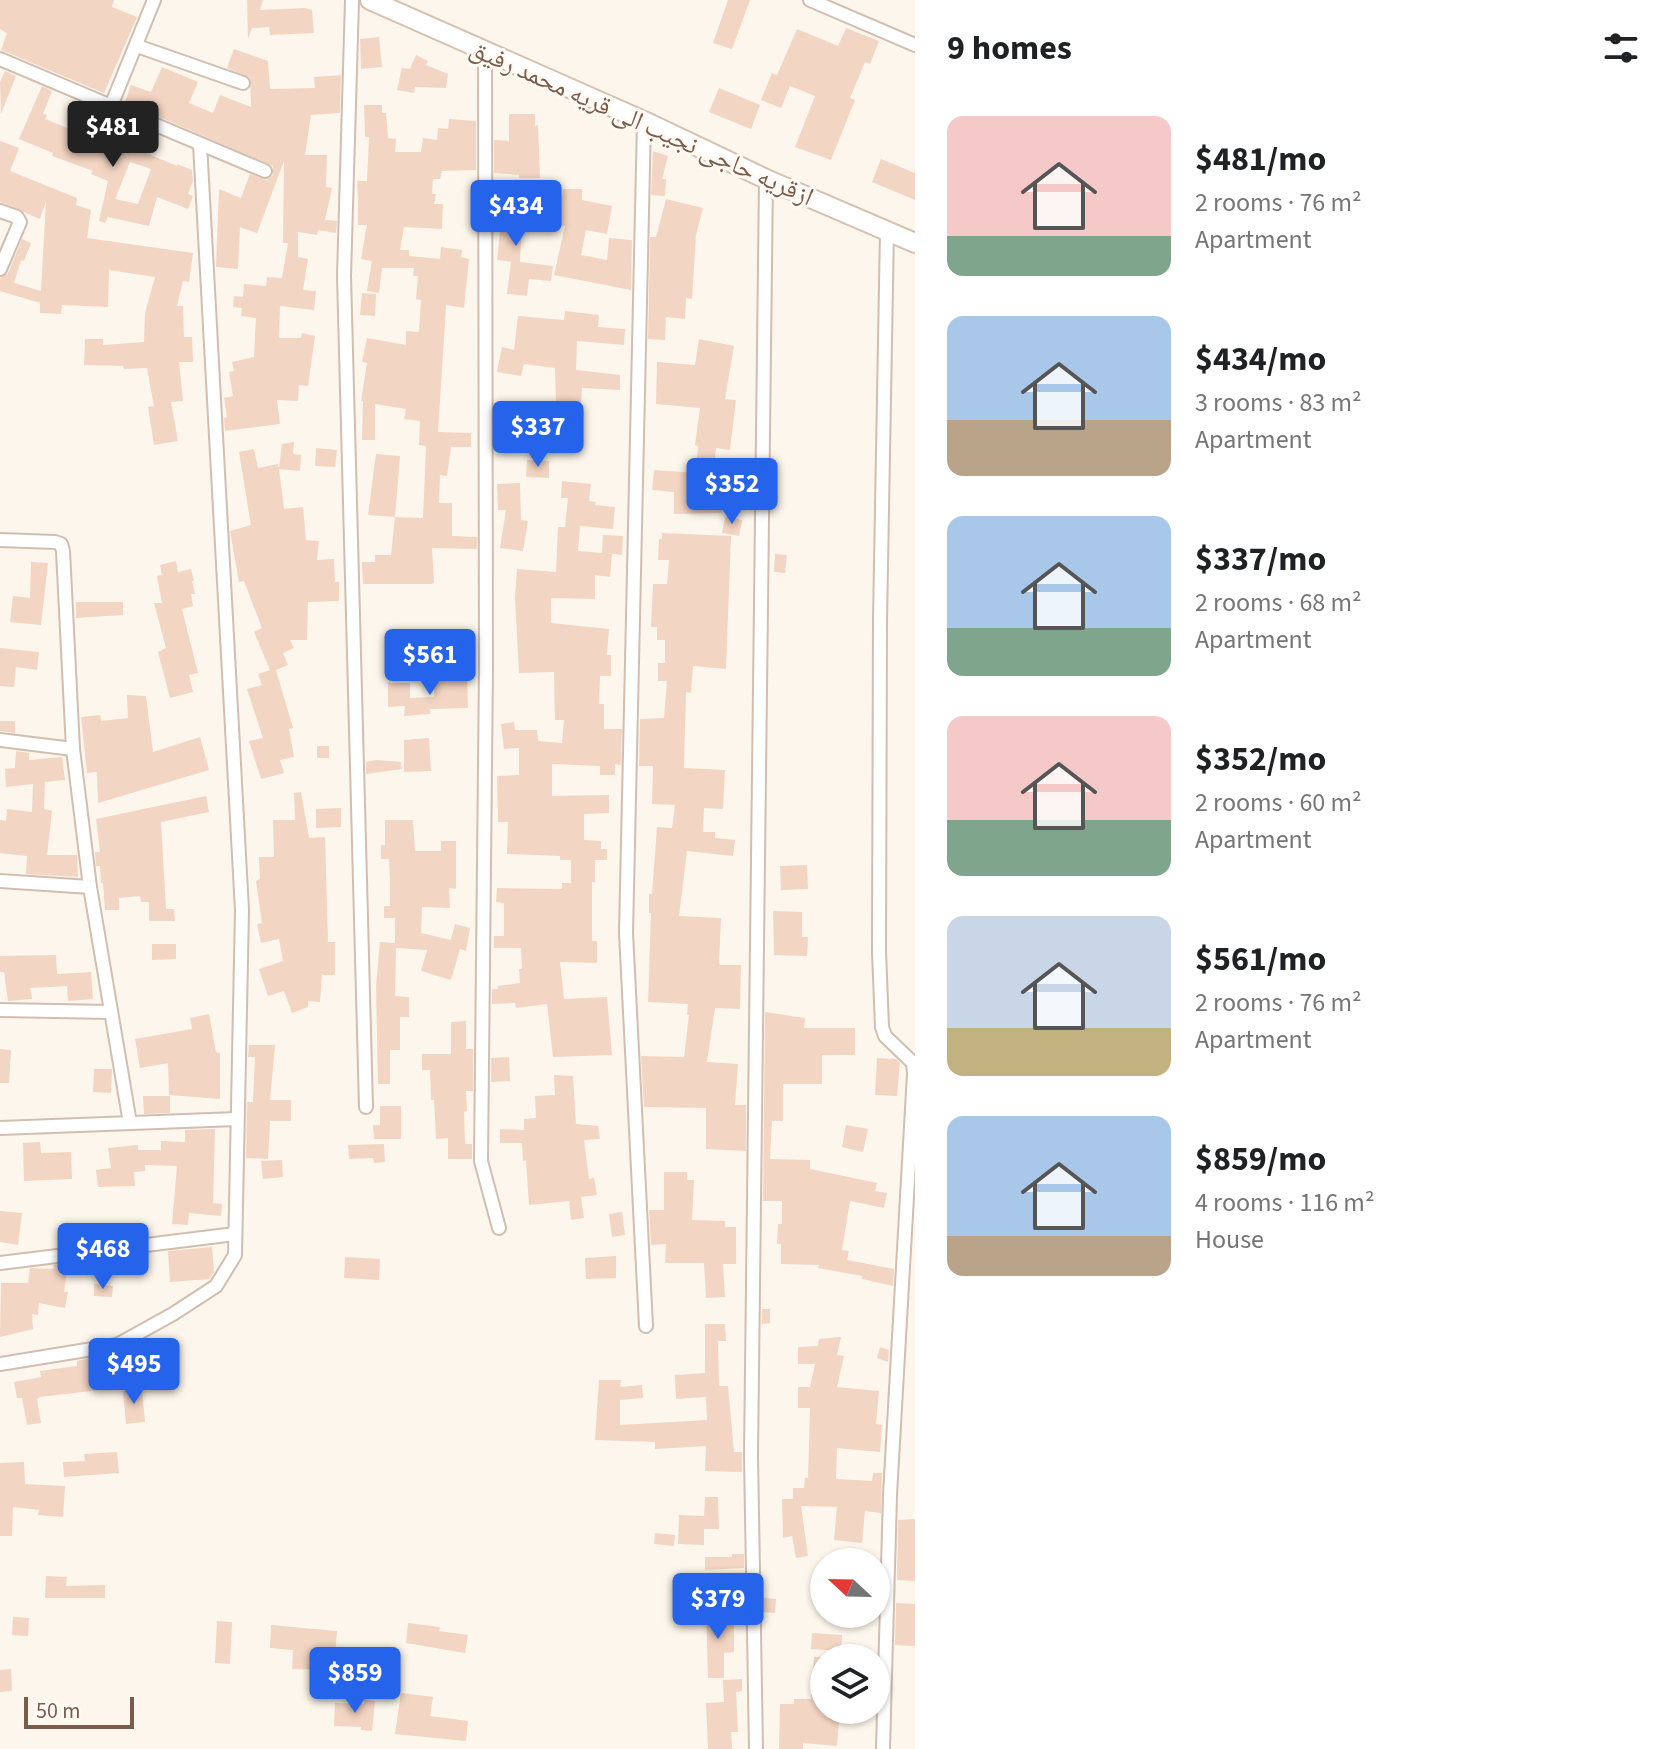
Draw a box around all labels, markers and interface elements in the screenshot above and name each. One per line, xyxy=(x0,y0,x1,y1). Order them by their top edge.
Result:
text: 9 homes xyxy=(947,24,1072,73)
icon: filters xyxy=(1599,26,1643,70)
street label: ازقریه حاجی نجیب الی قریه محمد رفیق xyxy=(464,30,820,215)
pin: $481 xyxy=(66,101,160,169)
text: $481 xyxy=(86,108,140,145)
text: $481/mo xyxy=(1195,135,1326,184)
icon: home xyxy=(1011,148,1107,244)
pin: $434 xyxy=(469,180,563,248)
text: 2 rooms · 76 m² xyxy=(1195,184,1362,221)
text: $434 xyxy=(489,187,543,224)
text: Apartment xyxy=(1195,221,1312,258)
text: $434/mo xyxy=(1195,335,1326,384)
icon: home xyxy=(1011,348,1107,444)
text: 3 rooms · 83 m² xyxy=(1195,384,1362,421)
pin: $337 xyxy=(491,401,585,469)
text: $337 xyxy=(511,408,565,445)
text: Apartment xyxy=(1195,421,1312,458)
pin: $352 xyxy=(685,458,779,526)
text: $352 xyxy=(705,465,759,502)
text: $337/mo xyxy=(1195,535,1326,584)
icon: home xyxy=(1011,548,1107,644)
text: 2 rooms · 68 m² xyxy=(1195,584,1362,621)
text: Apartment xyxy=(1195,621,1312,658)
pin: $561 xyxy=(383,629,477,697)
text: $561 xyxy=(403,636,457,673)
text: $352/mo xyxy=(1195,735,1326,784)
icon: home xyxy=(1011,748,1107,844)
text: 2 rooms · 60 m² xyxy=(1195,784,1362,821)
text: Apartment xyxy=(1195,821,1312,858)
text: $561/mo xyxy=(1195,935,1326,984)
icon: home xyxy=(1011,948,1107,1044)
text: 2 rooms · 76 m² xyxy=(1195,984,1362,1021)
text: Apartment xyxy=(1195,1021,1312,1058)
text: $859/mo xyxy=(1195,1135,1326,1184)
icon: home xyxy=(1011,1148,1107,1244)
text: 4 rooms · 116 m² xyxy=(1195,1184,1374,1221)
text: House xyxy=(1195,1221,1264,1258)
pin: $468 xyxy=(56,1223,150,1291)
text: $468 xyxy=(76,1230,130,1267)
pin: $495 xyxy=(87,1338,181,1406)
text: $495 xyxy=(107,1345,161,1382)
north arrow xyxy=(810,1548,890,1628)
map controls xyxy=(810,1548,890,1724)
pin: $379 xyxy=(671,1573,765,1641)
text: $379 xyxy=(691,1580,745,1617)
button: layers xyxy=(810,1644,890,1724)
pin: $859 xyxy=(308,1647,402,1715)
text: $859 xyxy=(328,1654,382,1691)
scale bar xyxy=(24,1693,134,1729)
text: 50 m xyxy=(36,1695,81,1727)

